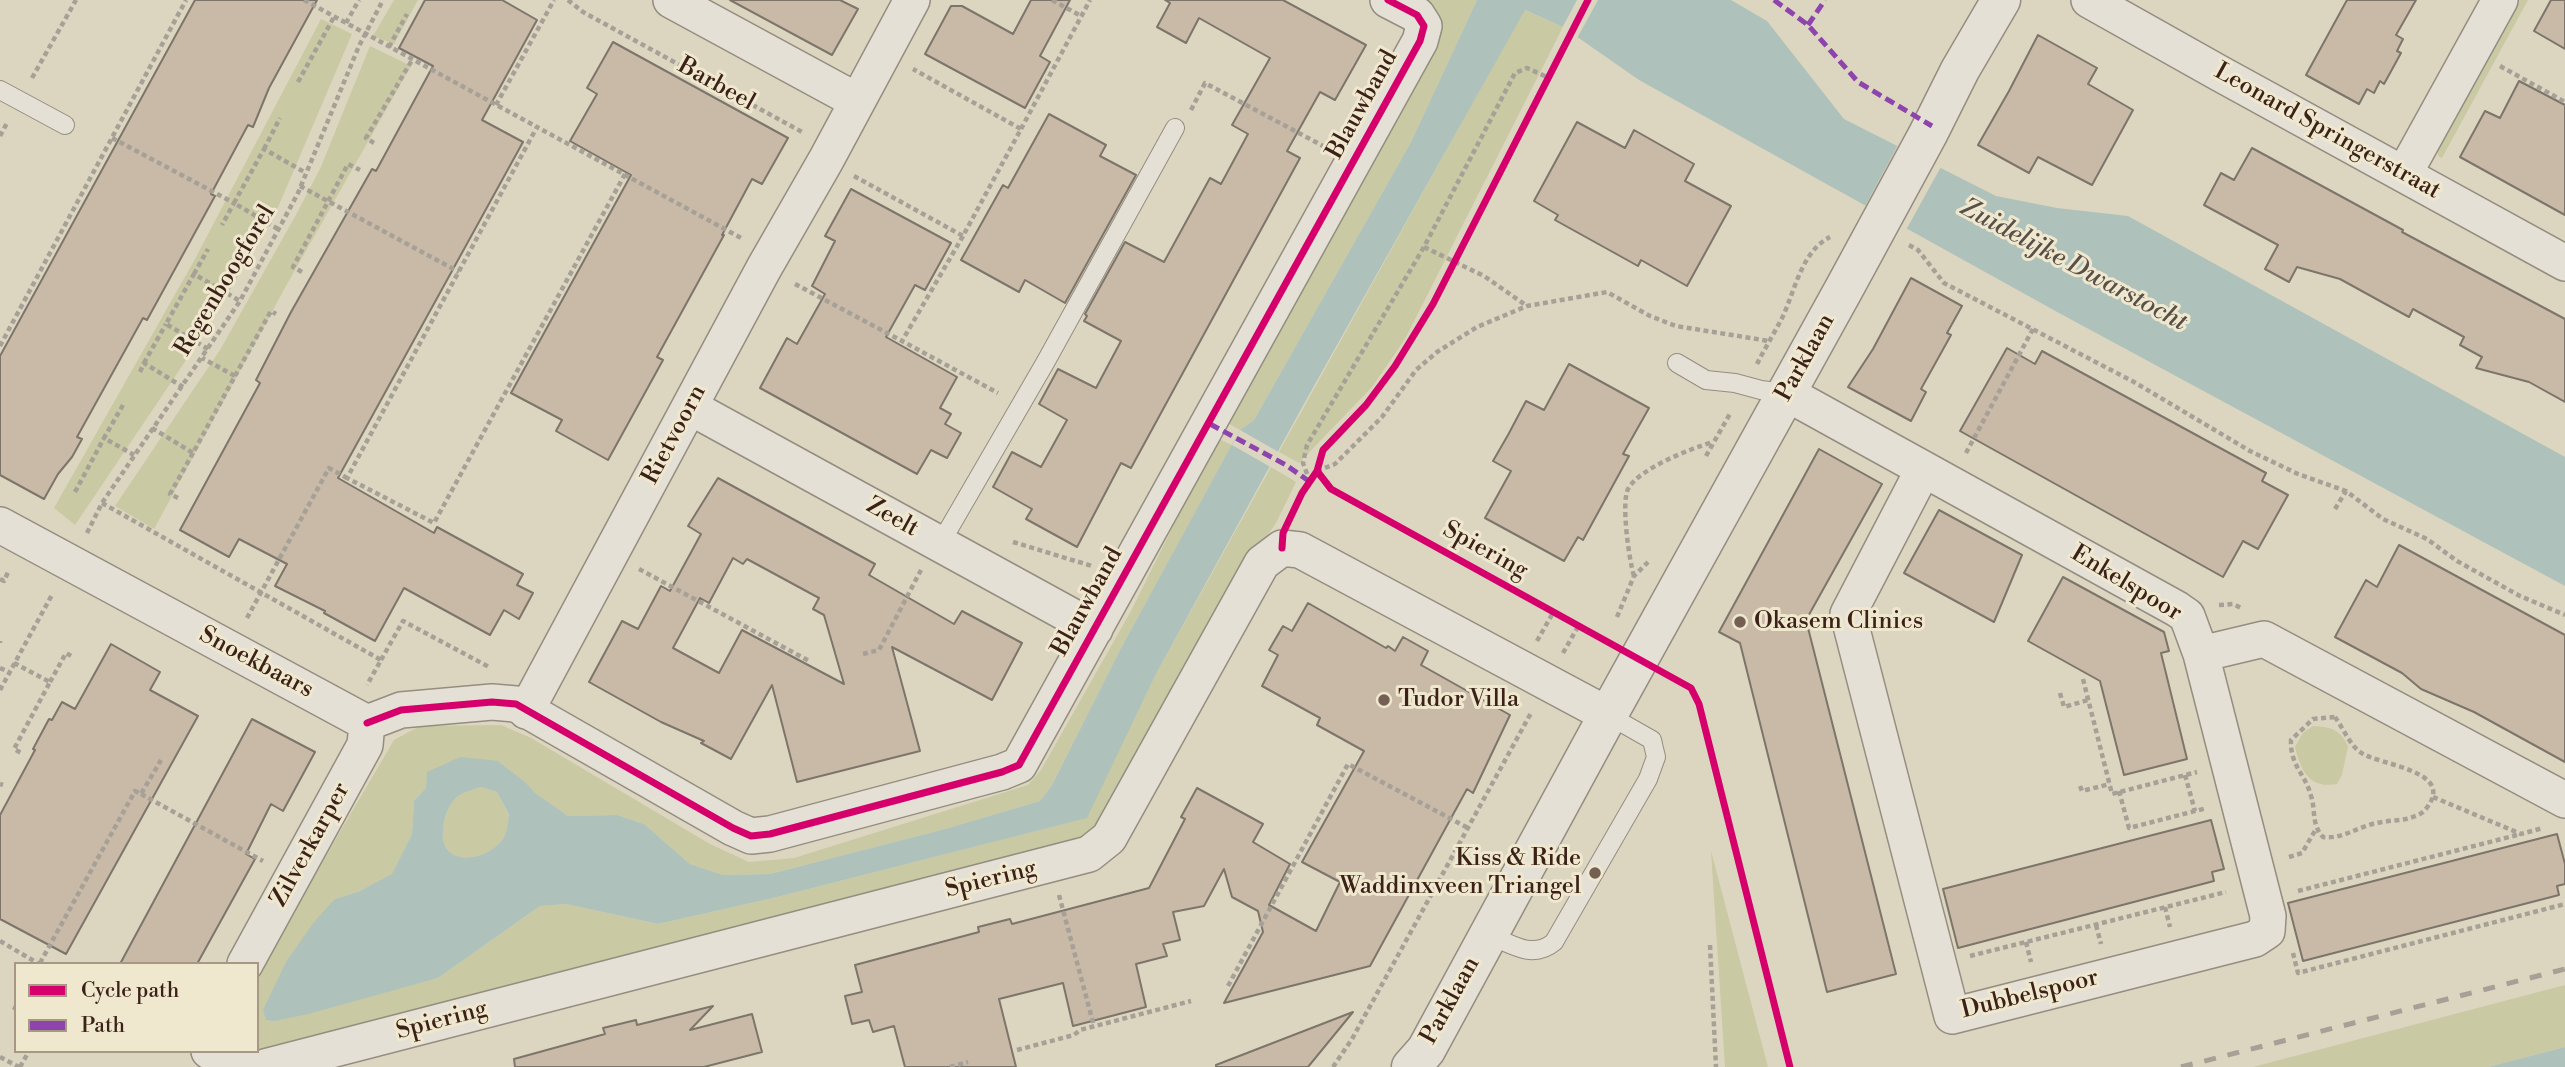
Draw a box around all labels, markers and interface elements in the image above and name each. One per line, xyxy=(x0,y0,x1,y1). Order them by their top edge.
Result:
street label: Blauwband xyxy=(1321,46,1405,164)
street label: Barbeel xyxy=(672,52,760,118)
street label: Leonard Springerstraat xyxy=(2209,58,2445,206)
water label: Zuidelijke Dwarstocht xyxy=(1954,193,2192,339)
street label: Regenboogforel xyxy=(170,200,282,362)
street label: Parklaan xyxy=(1770,309,1842,407)
street label: Rietvoorn xyxy=(637,380,713,490)
street label: Zeelt xyxy=(861,492,923,544)
street label: Spiering xyxy=(1437,516,1533,586)
street label: Enkelspoor xyxy=(2065,540,2187,628)
street label: Blauwband xyxy=(1046,543,1130,661)
place label: Okasem Clinics xyxy=(1754,608,1923,636)
marker: Okasem Clinics xyxy=(1732,614,1748,630)
street label: Snoekbaars xyxy=(194,621,318,705)
place label: Tudor Villa xyxy=(1398,686,1519,714)
marker: Tudor Villa xyxy=(1376,692,1392,708)
street label: Zilverkarper xyxy=(265,778,357,912)
place label: Kiss & Ride Waddinxveen Triangel xyxy=(1339,845,1581,901)
street label: Spiering xyxy=(942,855,1040,905)
marker: Kiss & Ride Waddinxveen Triangel xyxy=(1587,865,1603,881)
street label: Parklaan xyxy=(1415,952,1487,1050)
legend xyxy=(14,962,259,1053)
street label: Dubbelspoor xyxy=(1958,964,2102,1026)
text: Cycle path xyxy=(81,978,179,1004)
street label: Spiering xyxy=(393,995,491,1047)
text: Path xyxy=(81,1013,125,1039)

